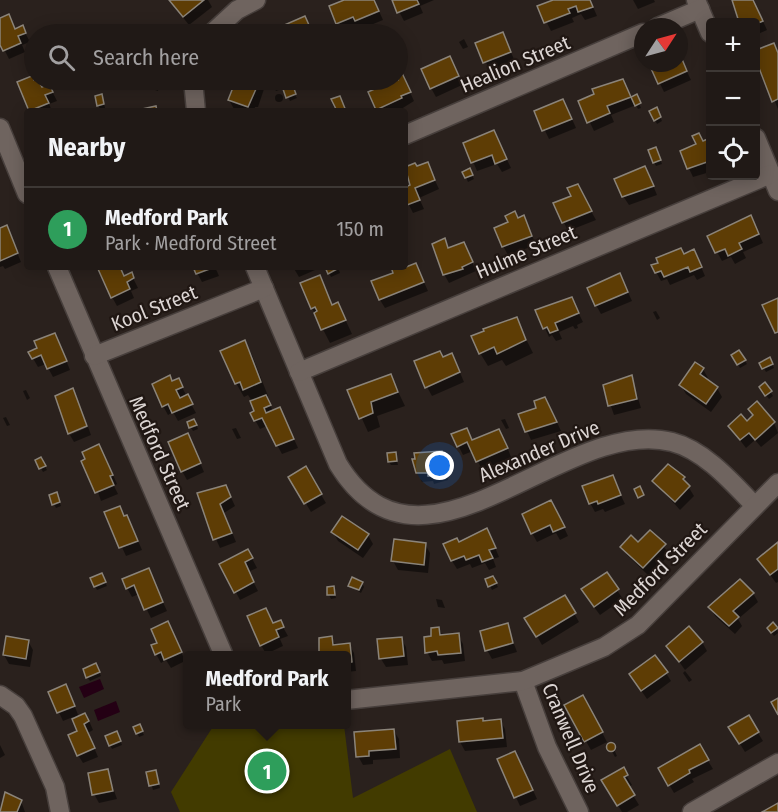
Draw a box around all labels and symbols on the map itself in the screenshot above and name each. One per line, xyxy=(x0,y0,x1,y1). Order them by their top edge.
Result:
north arrow xyxy=(634,18,688,72)
street label: Healion Street xyxy=(457,30,574,98)
street label: Hulme Street xyxy=(472,220,580,284)
street label: Kool Street xyxy=(108,280,201,336)
street label: Medford Street xyxy=(124,392,196,514)
street label: Alexander Drive xyxy=(475,415,603,487)
your location xyxy=(425,451,454,480)
street label: Medford Street xyxy=(608,517,712,621)
street label: Cranwell Drive xyxy=(537,679,605,797)
pin: 1 xyxy=(248,748,286,794)

